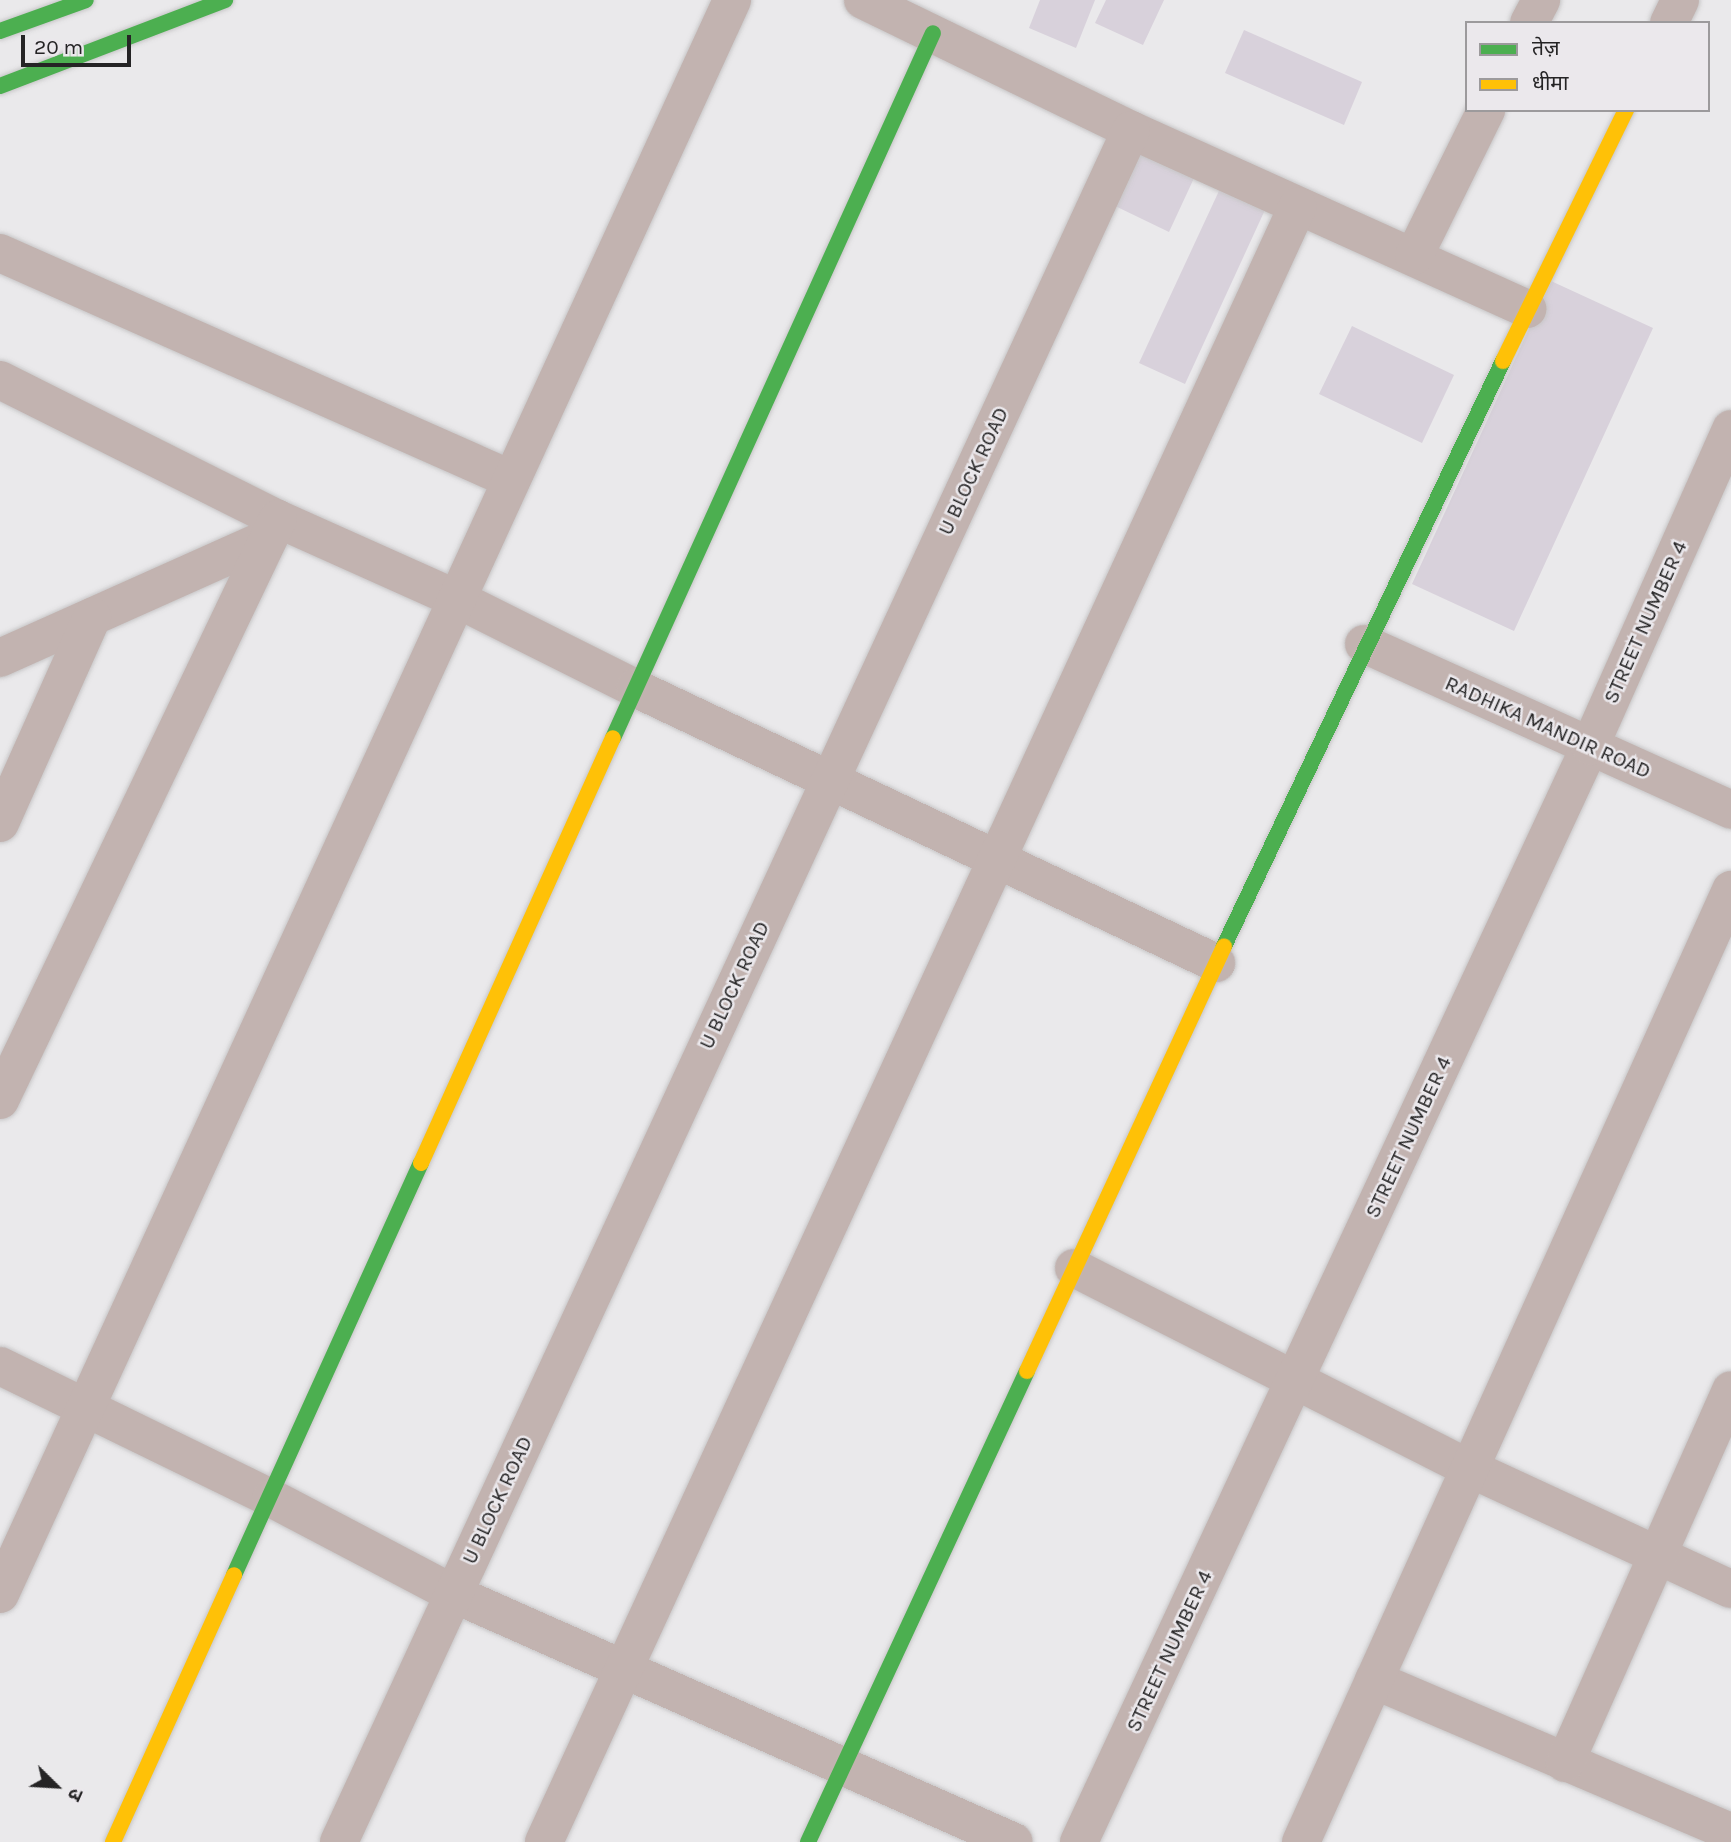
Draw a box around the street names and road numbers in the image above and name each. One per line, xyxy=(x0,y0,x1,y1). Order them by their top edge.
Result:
street label: U BLOCK ROAD xyxy=(932,403,1014,539)
street label: STREET NUMBER 4 xyxy=(1598,537,1692,707)
street label: RADHIKA MANDIR ROAD xyxy=(1441,670,1655,784)
street label: U BLOCK ROAD xyxy=(693,917,775,1053)
street label: STREET NUMBER 4 xyxy=(1360,1052,1456,1222)
street label: U BLOCK ROAD xyxy=(456,1432,538,1568)
street label: STREET NUMBER 4 xyxy=(1121,1566,1217,1736)

